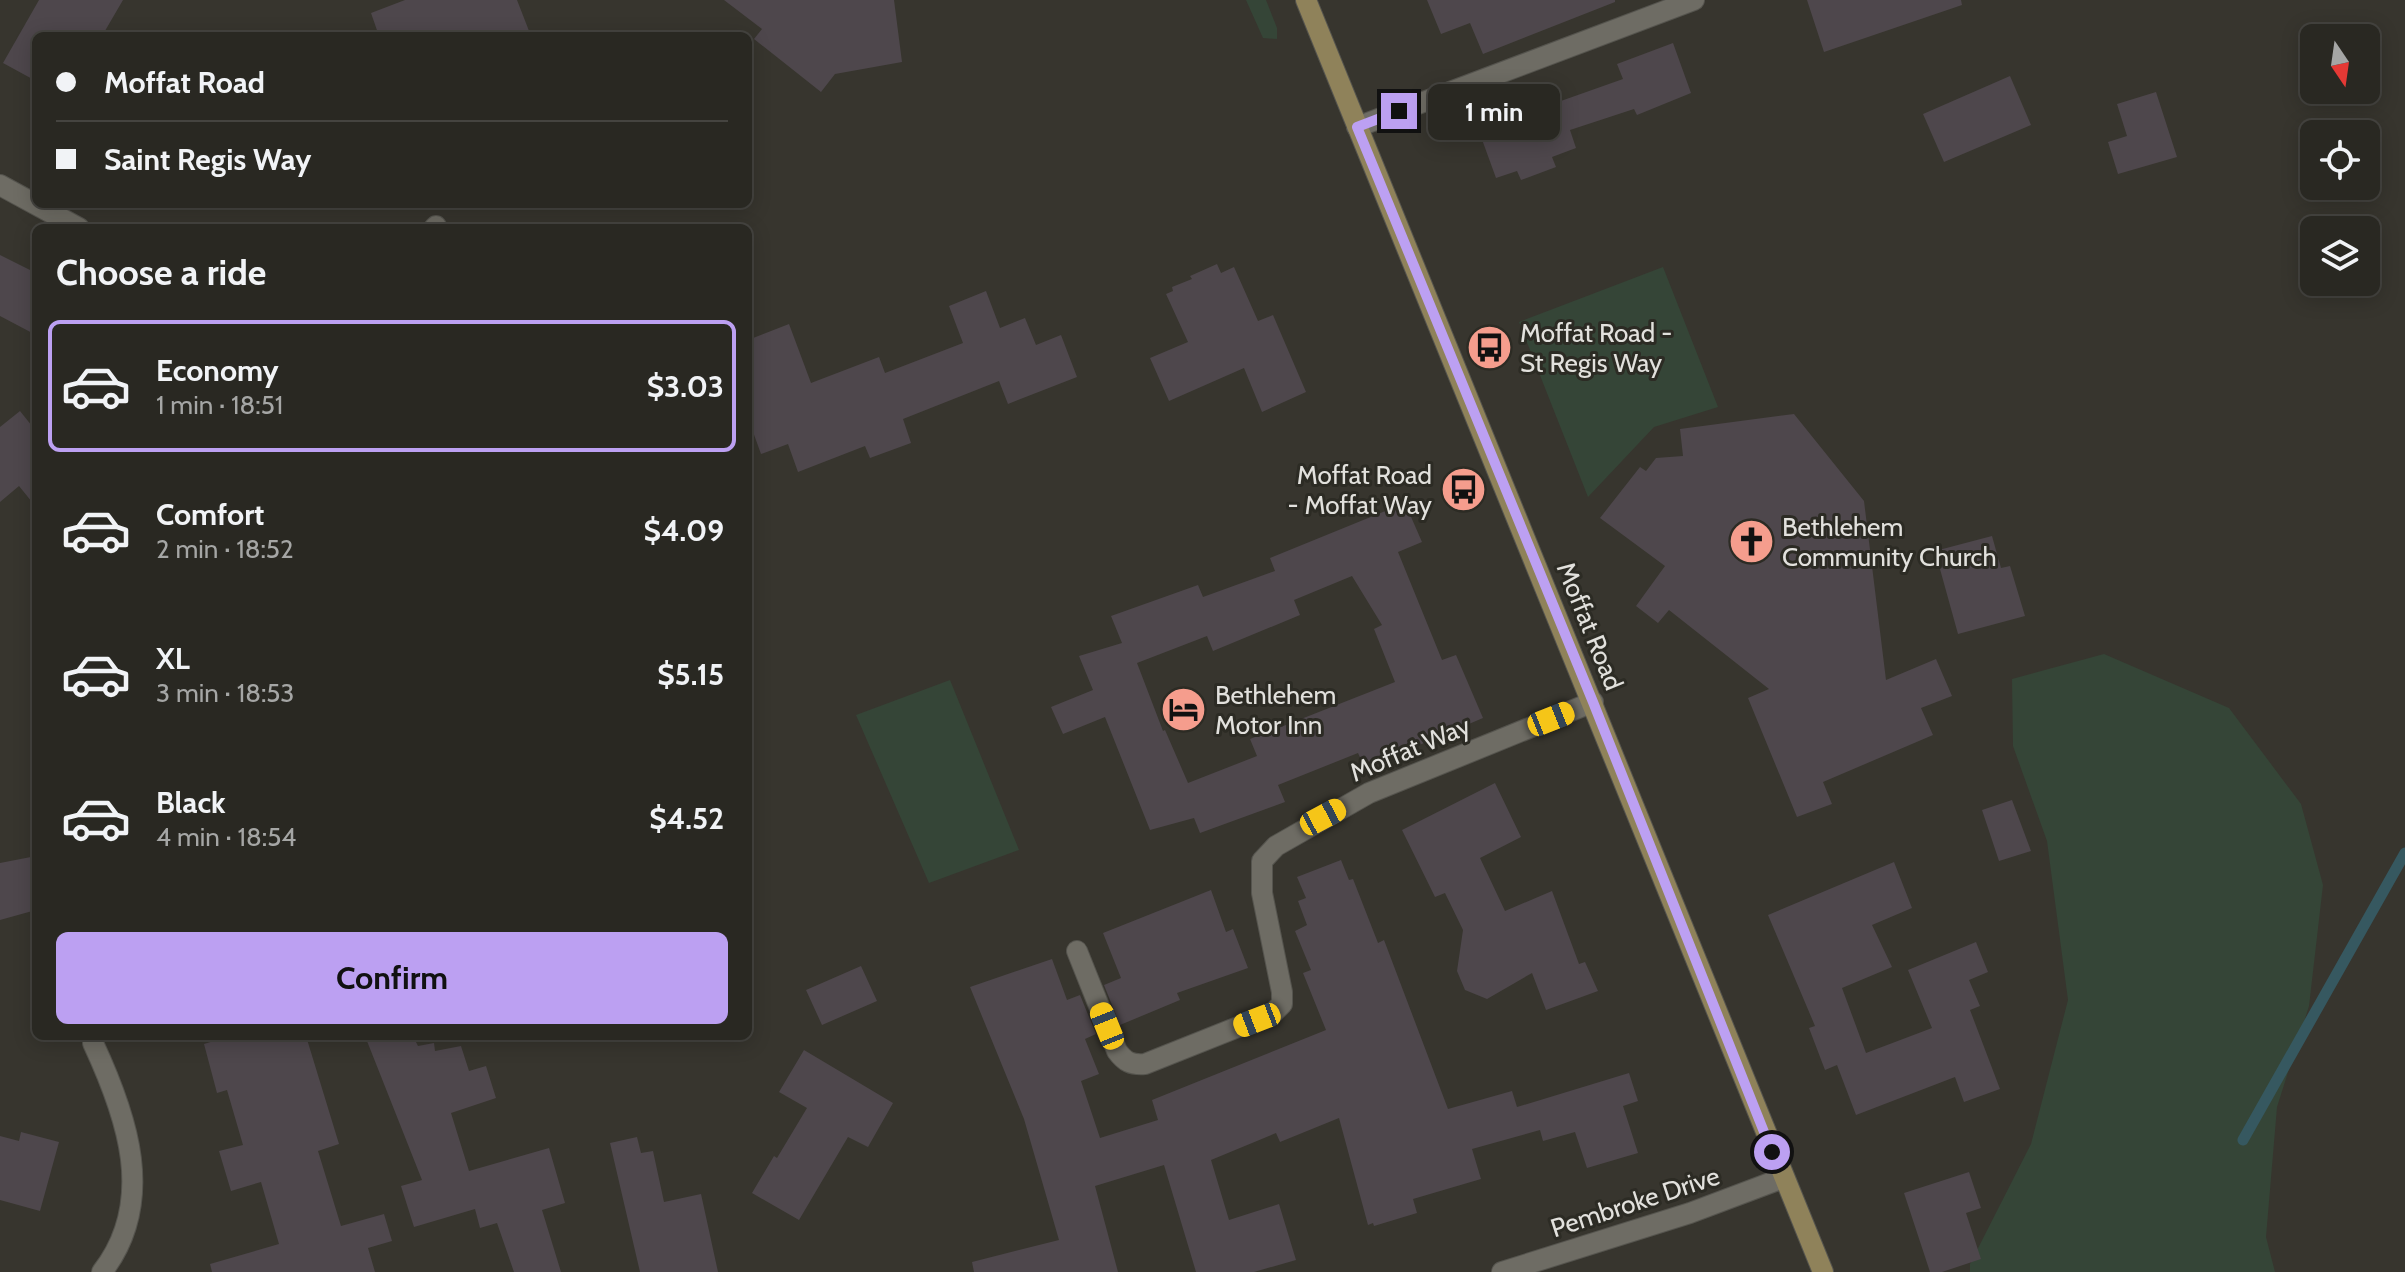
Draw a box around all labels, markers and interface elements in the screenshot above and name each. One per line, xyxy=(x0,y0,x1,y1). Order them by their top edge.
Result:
north arrow xyxy=(2300,24,2380,104)
map controls xyxy=(2300,24,2380,296)
text: Moffat Road xyxy=(104,64,265,101)
callout: 1 min xyxy=(1427,83,1559,139)
route end xyxy=(1381,93,1417,129)
text: 1 min xyxy=(1465,96,1523,128)
button: locate xyxy=(2300,120,2380,200)
text: Saint Regis Way xyxy=(104,141,311,178)
button: layers xyxy=(2300,216,2380,296)
text: Choose a ride xyxy=(56,250,266,294)
place label: Moffat Road - St Regis Way xyxy=(1520,317,1672,379)
bus stop icon: Moffat Road - St Regis Way xyxy=(1465,324,1513,372)
icon: car xyxy=(60,350,132,422)
text: Economy xyxy=(156,352,279,389)
text: $3.03 xyxy=(647,368,724,405)
text: 1 min · 18:51 xyxy=(156,389,283,421)
place label: Moffat Road - Moffat Way xyxy=(1288,459,1432,521)
bus stop icon: Moffat Road - Moffat Way xyxy=(1439,466,1487,514)
icon: car xyxy=(60,494,132,566)
text: Comfort xyxy=(156,496,264,533)
place label: Bethlehem Community Church xyxy=(1782,511,1996,573)
text: $4.09 xyxy=(644,512,724,549)
church icon: Bethlehem Community Church xyxy=(1727,518,1775,566)
text: 2 min · 18:52 xyxy=(156,533,294,565)
street label: Moffat Road xyxy=(1550,557,1630,695)
icon: car xyxy=(60,638,132,710)
text: XL xyxy=(156,640,190,677)
text: $5.15 xyxy=(657,656,724,693)
text: 3 min · 18:53 xyxy=(156,677,294,709)
place label: Bethlehem Motor Inn xyxy=(1215,679,1336,741)
hotel icon: Bethlehem Motor Inn xyxy=(1160,686,1208,734)
car xyxy=(1524,699,1578,739)
street label: Moffat Way xyxy=(1345,709,1475,789)
icon: car xyxy=(60,782,132,854)
text: Black xyxy=(156,784,226,821)
car xyxy=(1296,795,1350,839)
text: $4.52 xyxy=(649,800,724,837)
text: 4 min · 18:54 xyxy=(156,821,296,853)
button: Confirm xyxy=(56,932,728,1024)
car xyxy=(1087,999,1127,1053)
car xyxy=(1230,1000,1284,1040)
route start xyxy=(1754,1134,1790,1170)
street label: Pembroke Drive xyxy=(1546,1160,1724,1244)

